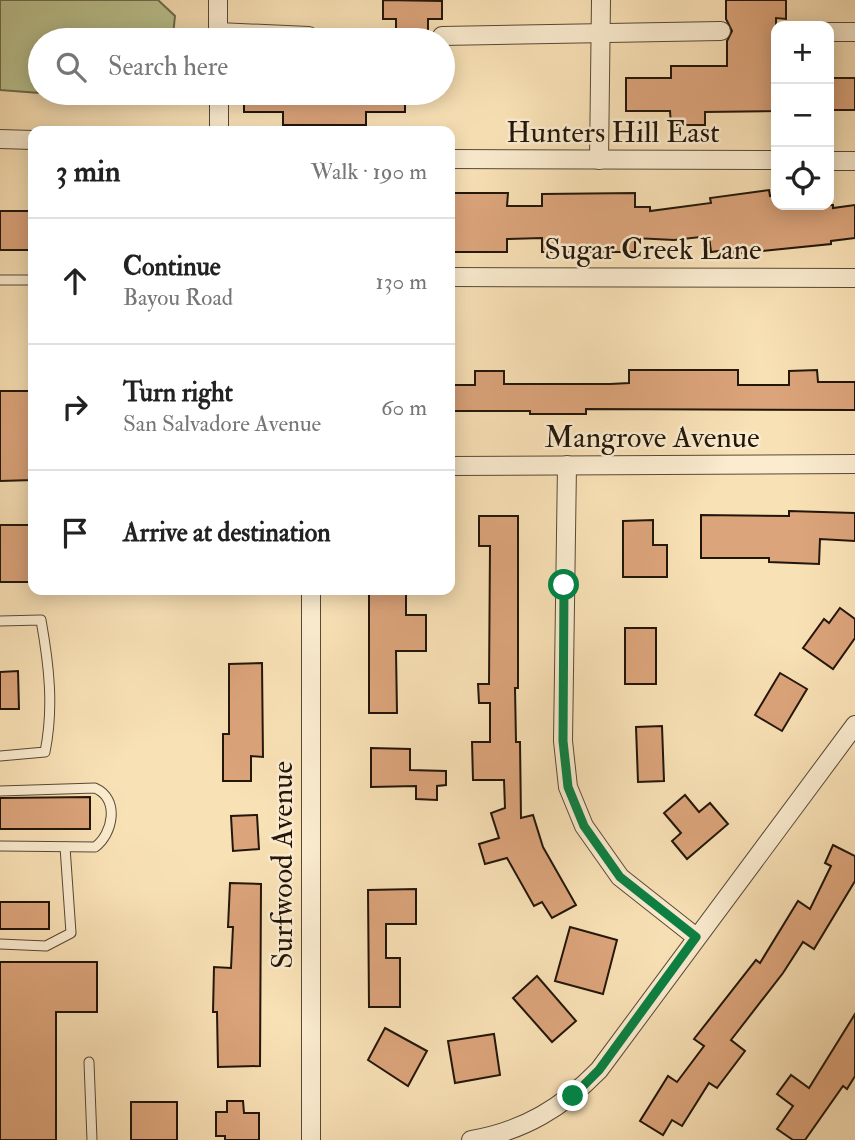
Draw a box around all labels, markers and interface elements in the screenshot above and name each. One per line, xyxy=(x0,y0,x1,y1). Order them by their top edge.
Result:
map controls xyxy=(771,21,834,210)
button: + xyxy=(771,21,834,84)
search box xyxy=(28,28,455,105)
icon: search xyxy=(52,48,90,86)
text: Search here xyxy=(108,51,228,83)
button: − xyxy=(771,84,834,147)
street label: Hunters Hill East xyxy=(506,114,720,151)
button: locate xyxy=(771,147,834,210)
text: 3 min xyxy=(56,153,121,190)
text: Walk · 190 m xyxy=(311,157,427,186)
street label: Sugar Creek Lane xyxy=(544,231,762,268)
text: Continue xyxy=(123,251,221,283)
icon: ahead xyxy=(56,262,94,300)
text: 130 m xyxy=(375,267,427,296)
text: Bayou Road xyxy=(123,283,233,312)
text: Turn right xyxy=(123,377,233,409)
icon: right xyxy=(56,388,94,426)
text: 60 m xyxy=(381,393,427,422)
text: San Salvadore Avenue xyxy=(123,409,321,438)
street label: Mangrove Avenue xyxy=(544,419,760,456)
icon: arrive xyxy=(56,514,94,552)
text: Arrive at destination xyxy=(123,517,331,549)
route start xyxy=(548,569,579,600)
street label: Surfwood Avenue xyxy=(264,761,301,969)
route end xyxy=(557,1080,588,1111)

